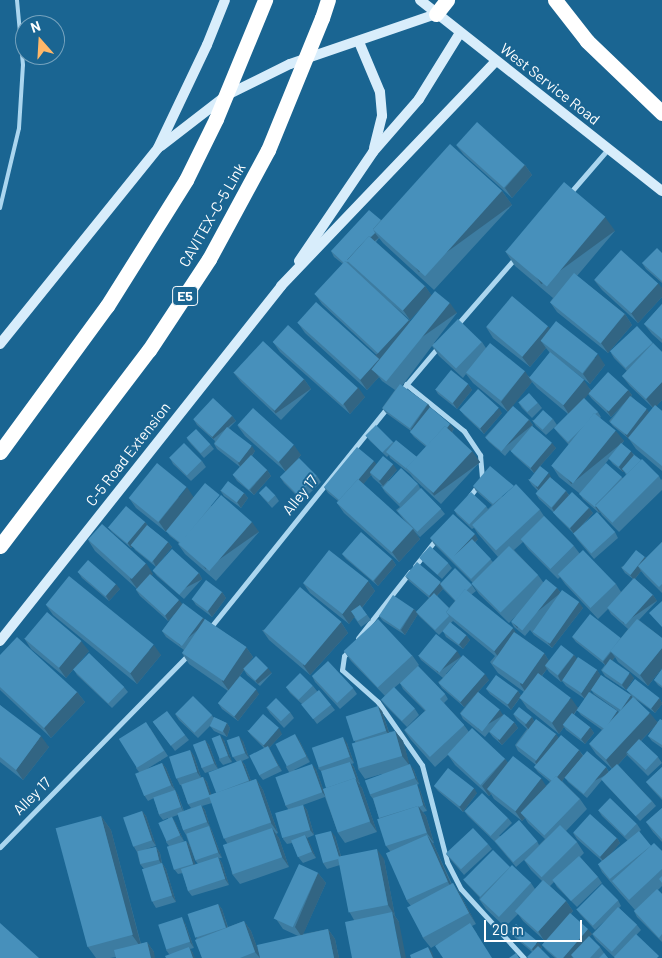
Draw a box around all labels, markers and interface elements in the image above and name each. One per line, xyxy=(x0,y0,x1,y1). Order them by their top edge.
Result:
north arrow xyxy=(15,15,65,65)
text: N xyxy=(28,17,42,36)
street label: West Service Road xyxy=(497,40,603,128)
street label: CAVITEX–C-5 Link xyxy=(175,160,249,270)
road number: E5 xyxy=(171,284,199,308)
street label: C-5 Road Extension xyxy=(82,399,174,509)
street label: Alley 17 xyxy=(279,471,321,519)
street label: Alley 17 xyxy=(9,773,55,819)
scale bar xyxy=(487,910,584,942)
text: 20 m xyxy=(492,920,524,938)

